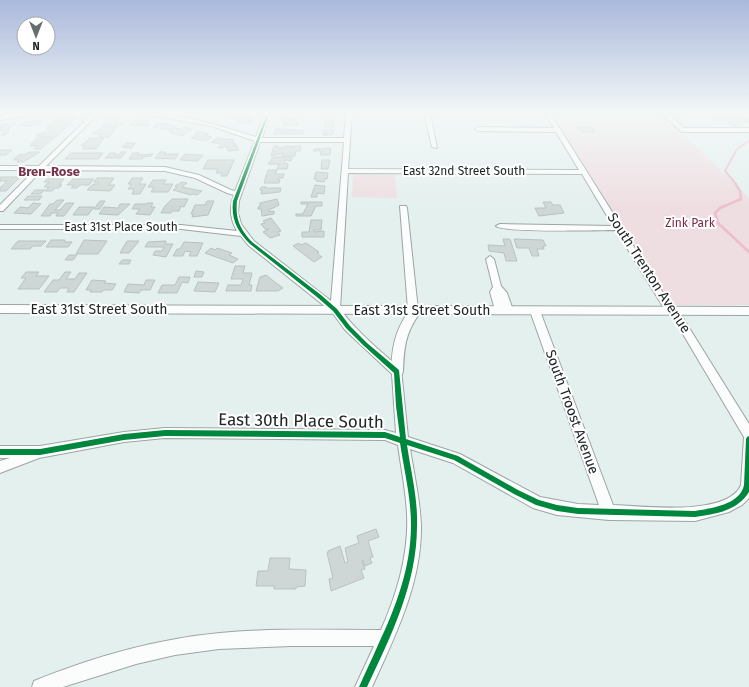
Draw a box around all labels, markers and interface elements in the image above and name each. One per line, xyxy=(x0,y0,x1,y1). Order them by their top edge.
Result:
north arrow xyxy=(16,16,56,56)
text: N xyxy=(32,39,40,52)
district label: Bren-Rose xyxy=(18,164,80,179)
street label: East 32nd Street South xyxy=(403,164,525,178)
street label: South Trenton Avenue xyxy=(604,210,694,336)
park label: Zink Park xyxy=(665,216,716,230)
street label: East 31st Place South xyxy=(64,220,178,234)
street label: East 31st Street South xyxy=(30,301,168,318)
street label: East 31st Street South xyxy=(353,302,491,319)
street label: South Troost Avenue xyxy=(542,348,602,476)
street label: East 30th Place South xyxy=(218,409,384,433)

